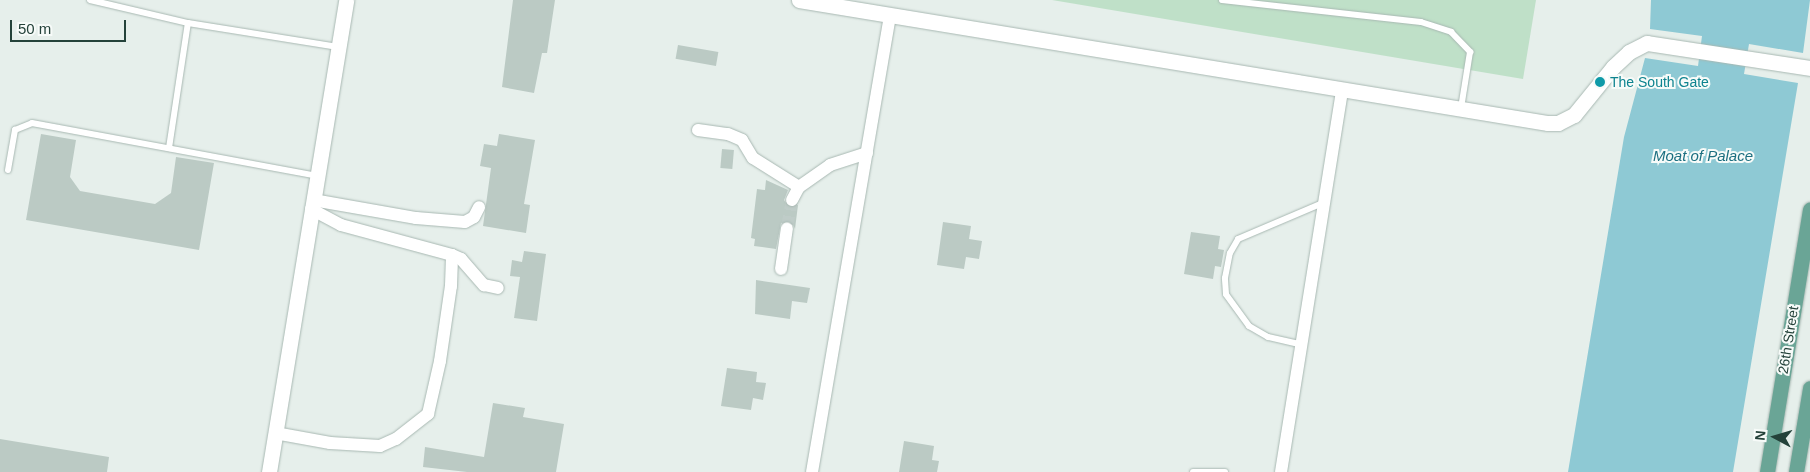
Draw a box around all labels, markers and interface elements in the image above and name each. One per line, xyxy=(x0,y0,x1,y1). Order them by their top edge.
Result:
scale bar xyxy=(12,10,129,42)
text: 50 m xyxy=(18,20,51,37)
place label: The South Gate xyxy=(1610,74,1709,90)
marker: The South Gate xyxy=(1594,76,1606,88)
water label: Moat of Palace xyxy=(1653,147,1753,165)
street label: 26th Street xyxy=(1774,305,1802,375)
north arrow xyxy=(1750,412,1800,462)
text: N xyxy=(1752,430,1769,441)

